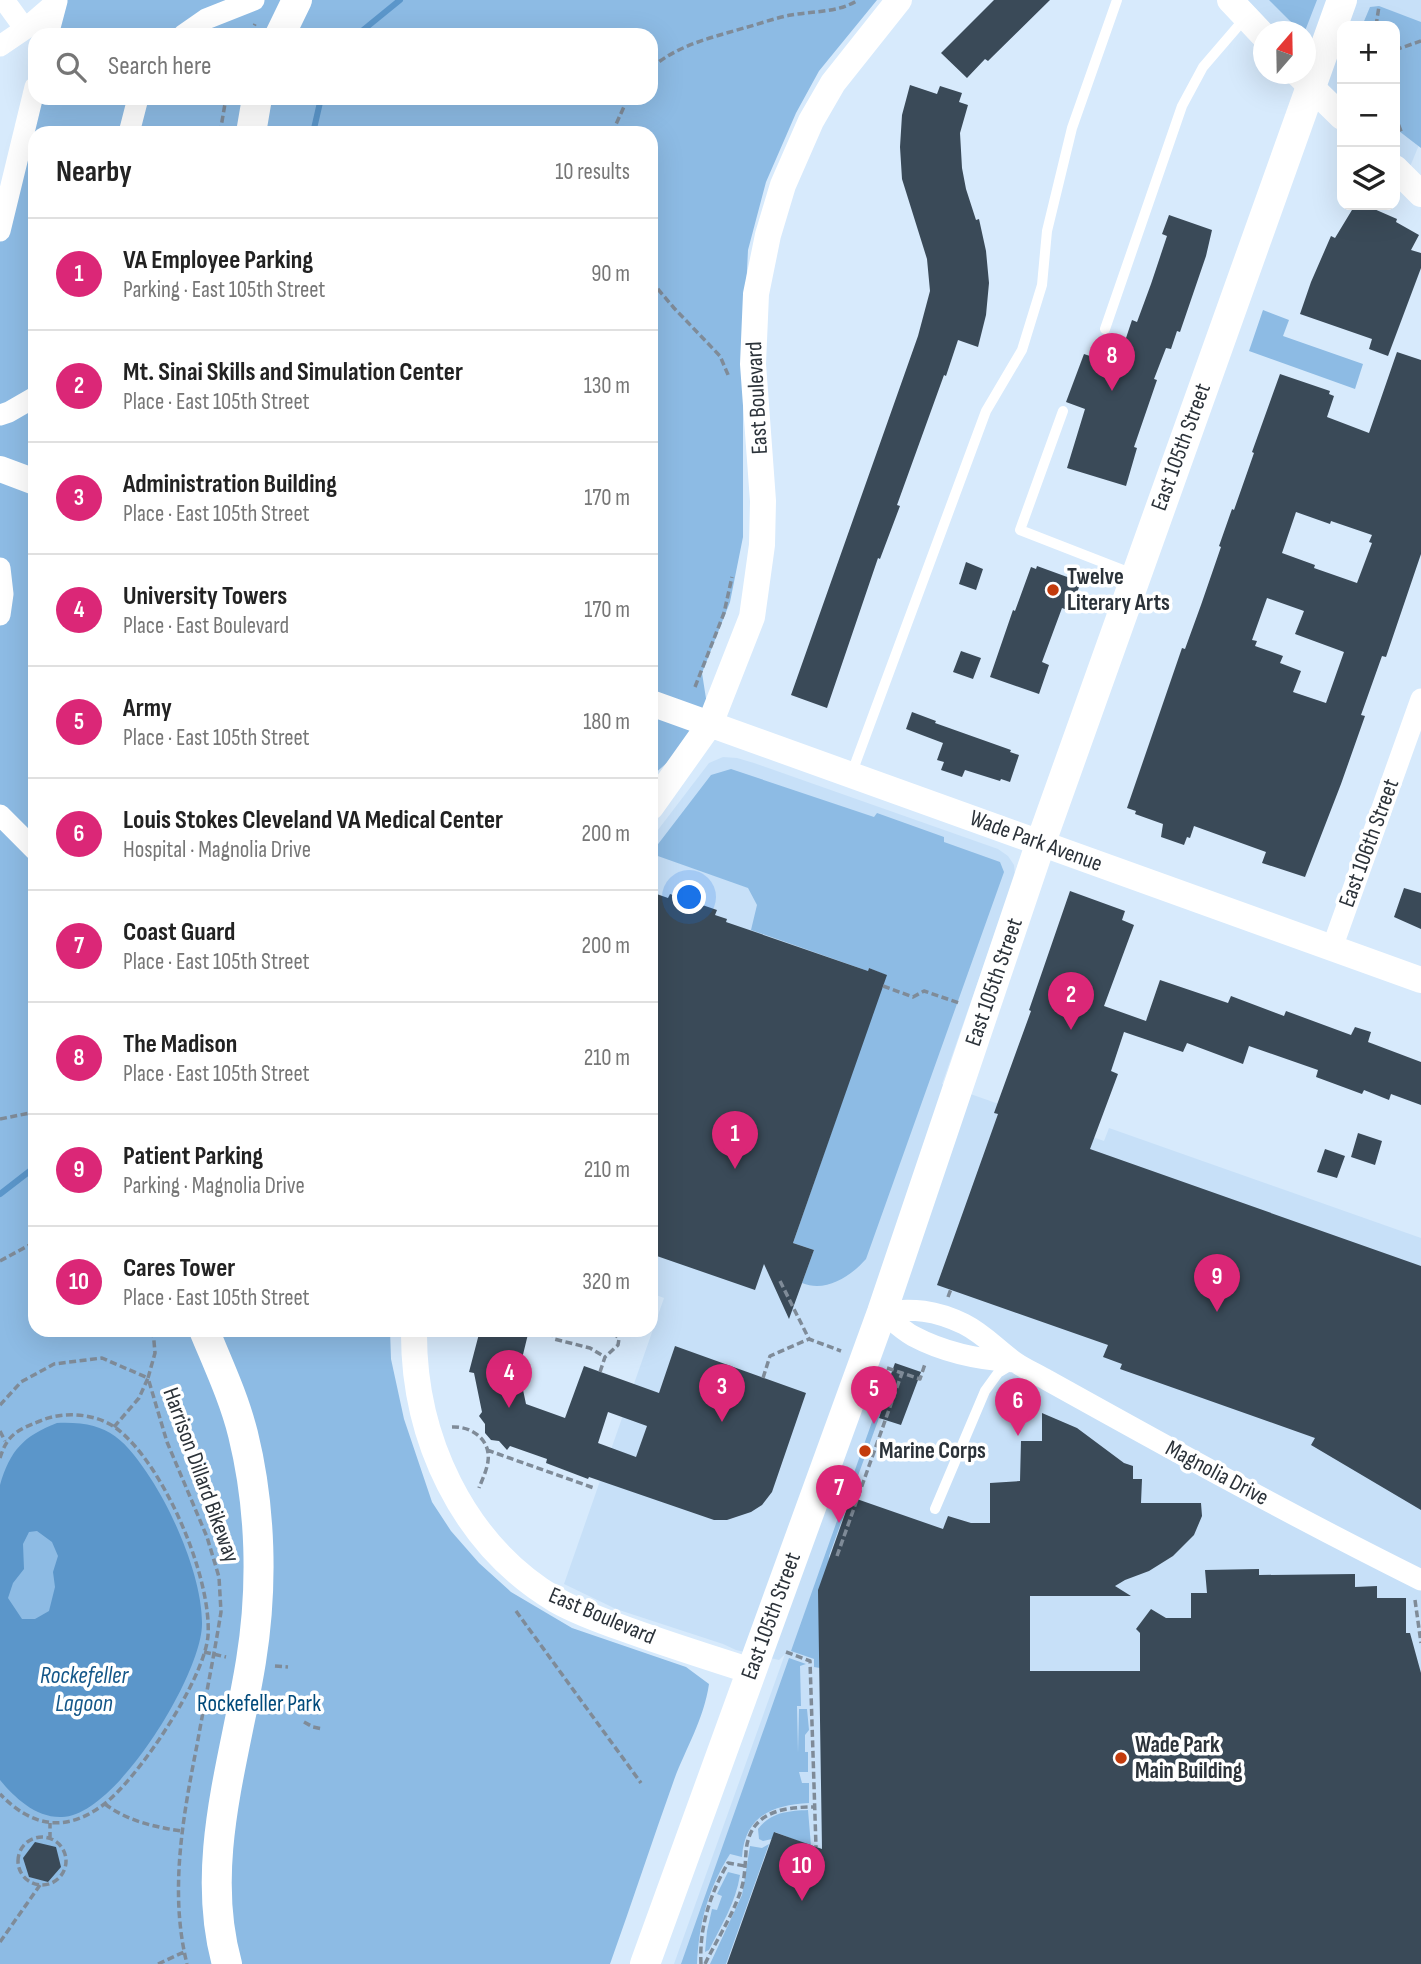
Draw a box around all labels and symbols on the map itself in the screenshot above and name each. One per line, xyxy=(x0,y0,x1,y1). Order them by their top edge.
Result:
north arrow xyxy=(1253,21,1316,84)
pin: 8 xyxy=(1089,333,1135,391)
street label: East Boulevard xyxy=(740,341,774,455)
street label: East 105th Street xyxy=(1145,379,1217,515)
place label: Twelve Literary Arts xyxy=(1067,563,1170,617)
marker: Twelve Literary Arts xyxy=(1045,582,1061,598)
street label: East 106th Street xyxy=(1333,775,1405,911)
street label: Wade Park Avenue xyxy=(966,804,1106,878)
your location xyxy=(672,880,706,914)
street label: East 105th Street xyxy=(959,914,1029,1050)
pin: 2 xyxy=(1048,972,1094,1030)
pin: 1 xyxy=(712,1111,758,1169)
pin: 9 xyxy=(1194,1254,1240,1312)
pin: 4 xyxy=(486,1350,532,1408)
pin: 3 xyxy=(699,1364,745,1422)
pin: 5 xyxy=(851,1366,897,1424)
pin: 6 xyxy=(995,1378,1041,1436)
street label: Harrison Dillard Bikeway xyxy=(156,1384,246,1566)
street label: Magnolia Drive xyxy=(1161,1434,1273,1512)
place label: Marine Corps xyxy=(879,1437,986,1465)
marker: Marine Corps xyxy=(857,1443,873,1459)
pin: 7 xyxy=(816,1465,862,1523)
street label: East 105th Street xyxy=(735,1548,807,1684)
street label: East Boulevard xyxy=(545,1581,659,1651)
water label: Rockefeller Lagoon xyxy=(40,1661,129,1718)
park label: Rockefeller Park xyxy=(197,1690,321,1718)
place label: Wade Park Main Building xyxy=(1135,1731,1243,1785)
marker: Wade Park Main Building xyxy=(1113,1750,1129,1766)
pin: 10 xyxy=(779,1843,825,1901)

